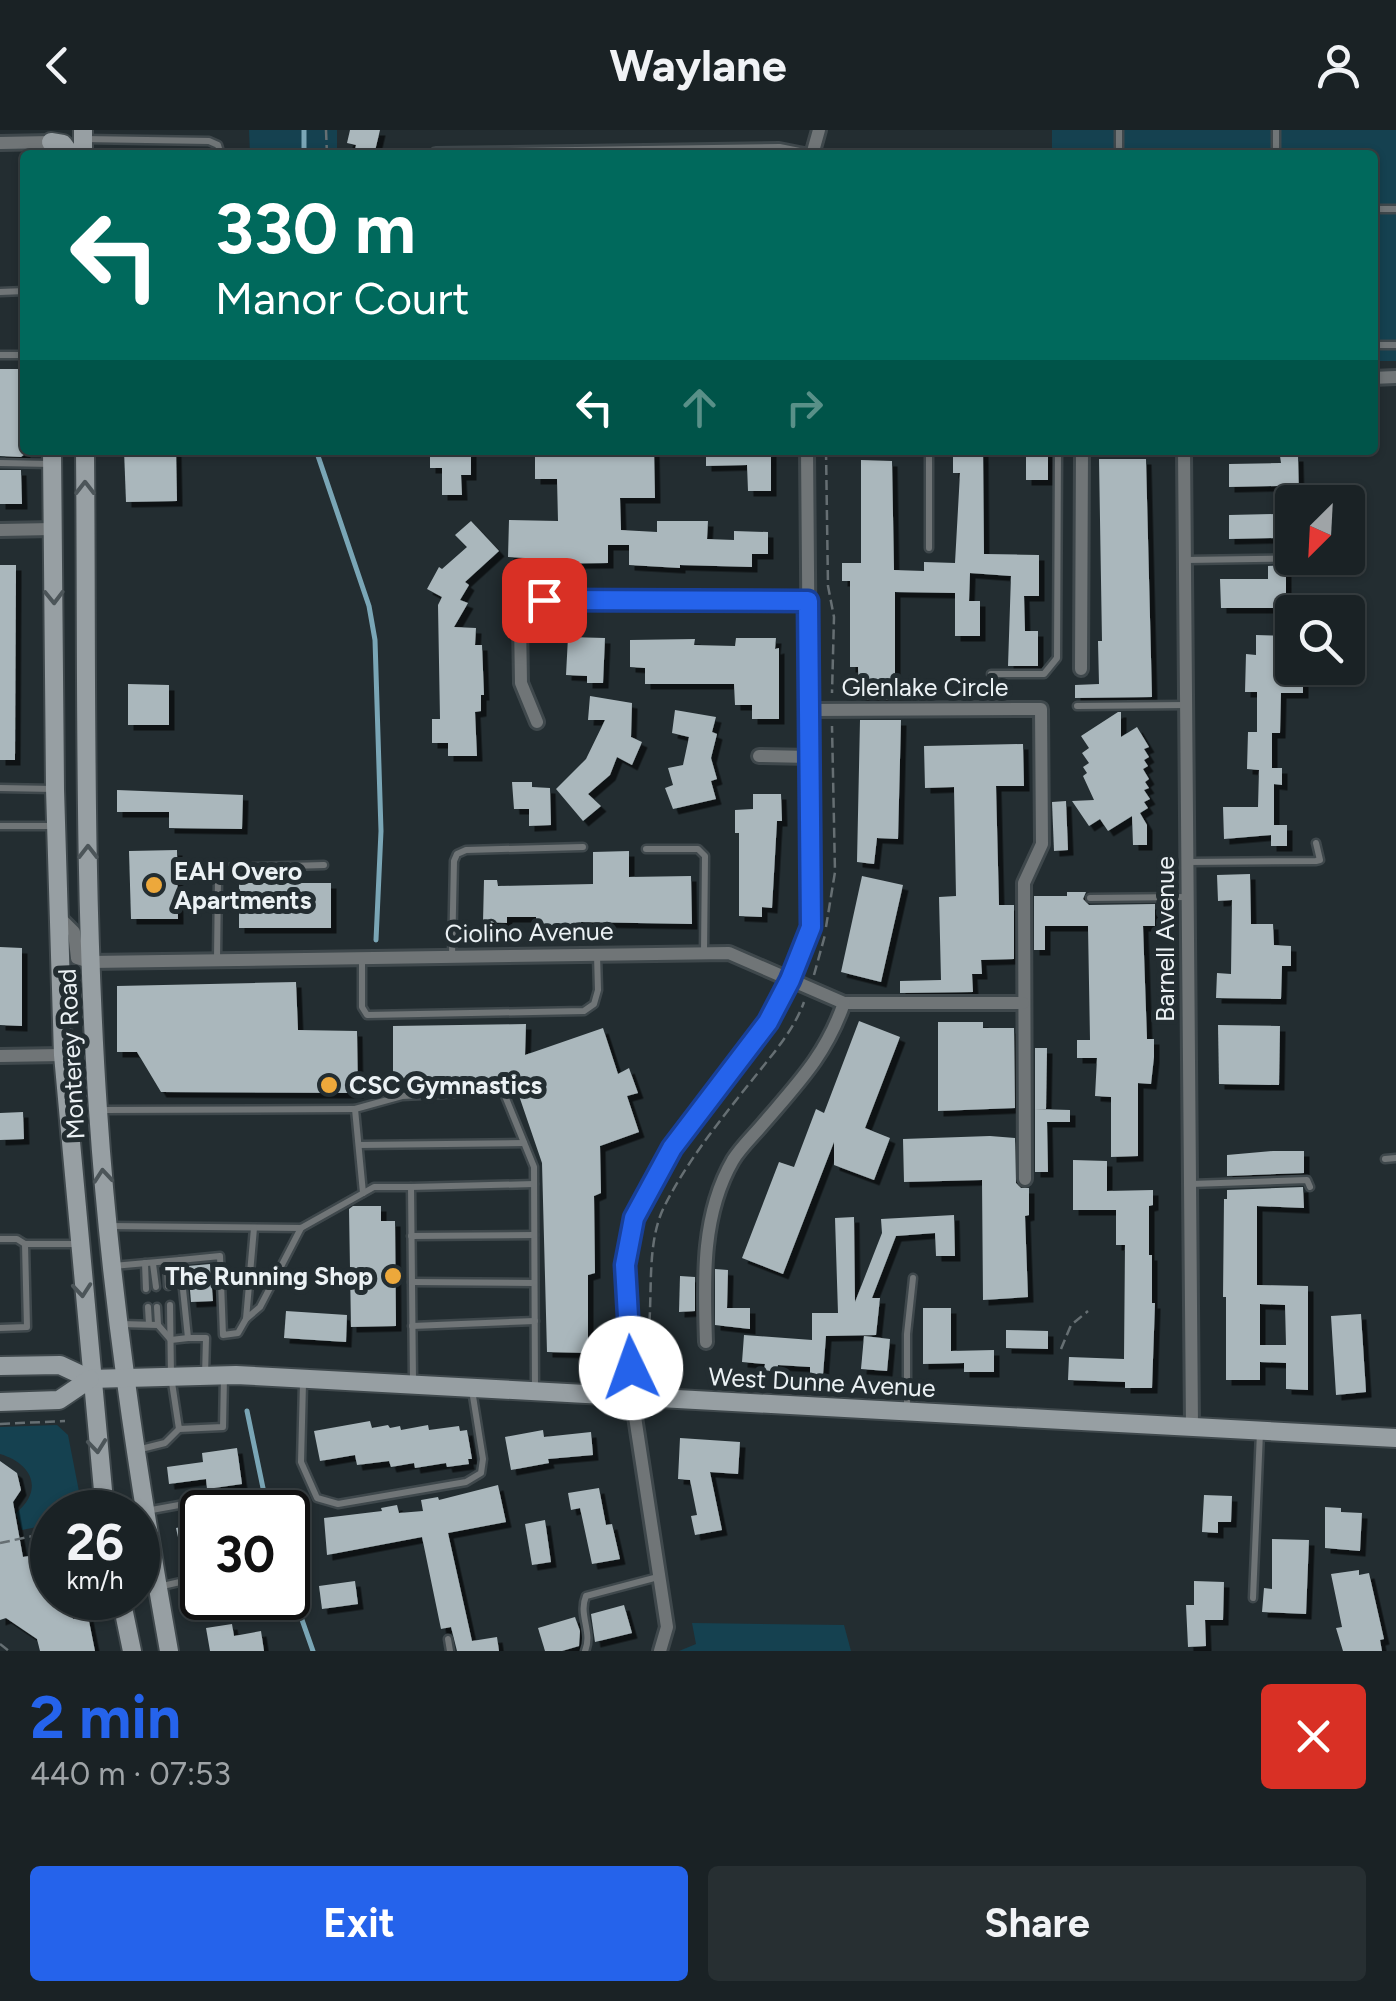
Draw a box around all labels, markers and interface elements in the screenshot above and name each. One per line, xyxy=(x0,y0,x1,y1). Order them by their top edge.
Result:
icon: back xyxy=(30,38,85,93)
text: Waylane xyxy=(609,38,787,92)
icon: person xyxy=(1311,38,1366,93)
text: 330 m xyxy=(215,186,416,271)
icon: left xyxy=(50,190,180,320)
text: Manor Court xyxy=(215,271,469,325)
icon: left xyxy=(567,380,622,435)
icon: ahead xyxy=(672,380,727,435)
icon: right xyxy=(777,380,832,435)
one-way arrow xyxy=(74,479,96,494)
north arrow xyxy=(1275,485,1365,575)
map controls xyxy=(1275,485,1365,685)
pin xyxy=(502,558,587,643)
icon: arrive xyxy=(517,573,572,628)
one-way arrow xyxy=(43,590,65,605)
button: search xyxy=(1275,595,1365,685)
street label: Glenlake Circle xyxy=(842,672,1008,702)
one-way arrow xyxy=(77,843,99,858)
place label: EAH Overo Apartments xyxy=(174,856,312,915)
street label: Barnell Avenue xyxy=(1150,856,1180,1022)
marker: EAH Overo Apartments xyxy=(143,874,165,896)
street label: Ciolino Avenue xyxy=(444,916,614,948)
street label: Monterey Road xyxy=(52,968,90,1140)
place label: CSC Gymnastics xyxy=(349,1070,543,1100)
marker: CSC Gymnastics xyxy=(318,1074,340,1096)
one-way arrow xyxy=(93,1168,115,1184)
place label: The Running Shop xyxy=(165,1261,373,1291)
marker: The Running Shop xyxy=(382,1265,404,1287)
one-way arrow xyxy=(71,1282,93,1298)
position arrow xyxy=(579,1316,683,1420)
street label: West Dunne Avenue xyxy=(708,1361,936,1403)
one-way arrow xyxy=(86,1438,107,1454)
speed limit sign: 30 xyxy=(180,1490,310,1620)
text: 26 xyxy=(66,1512,124,1573)
text: km/h xyxy=(66,1565,124,1595)
text: 2 min xyxy=(30,1681,181,1753)
button: close xyxy=(1261,1684,1366,1789)
text: 440 m · 07:53 xyxy=(30,1755,231,1793)
button: Exit xyxy=(30,1866,688,1981)
button: Share xyxy=(708,1866,1366,1981)

